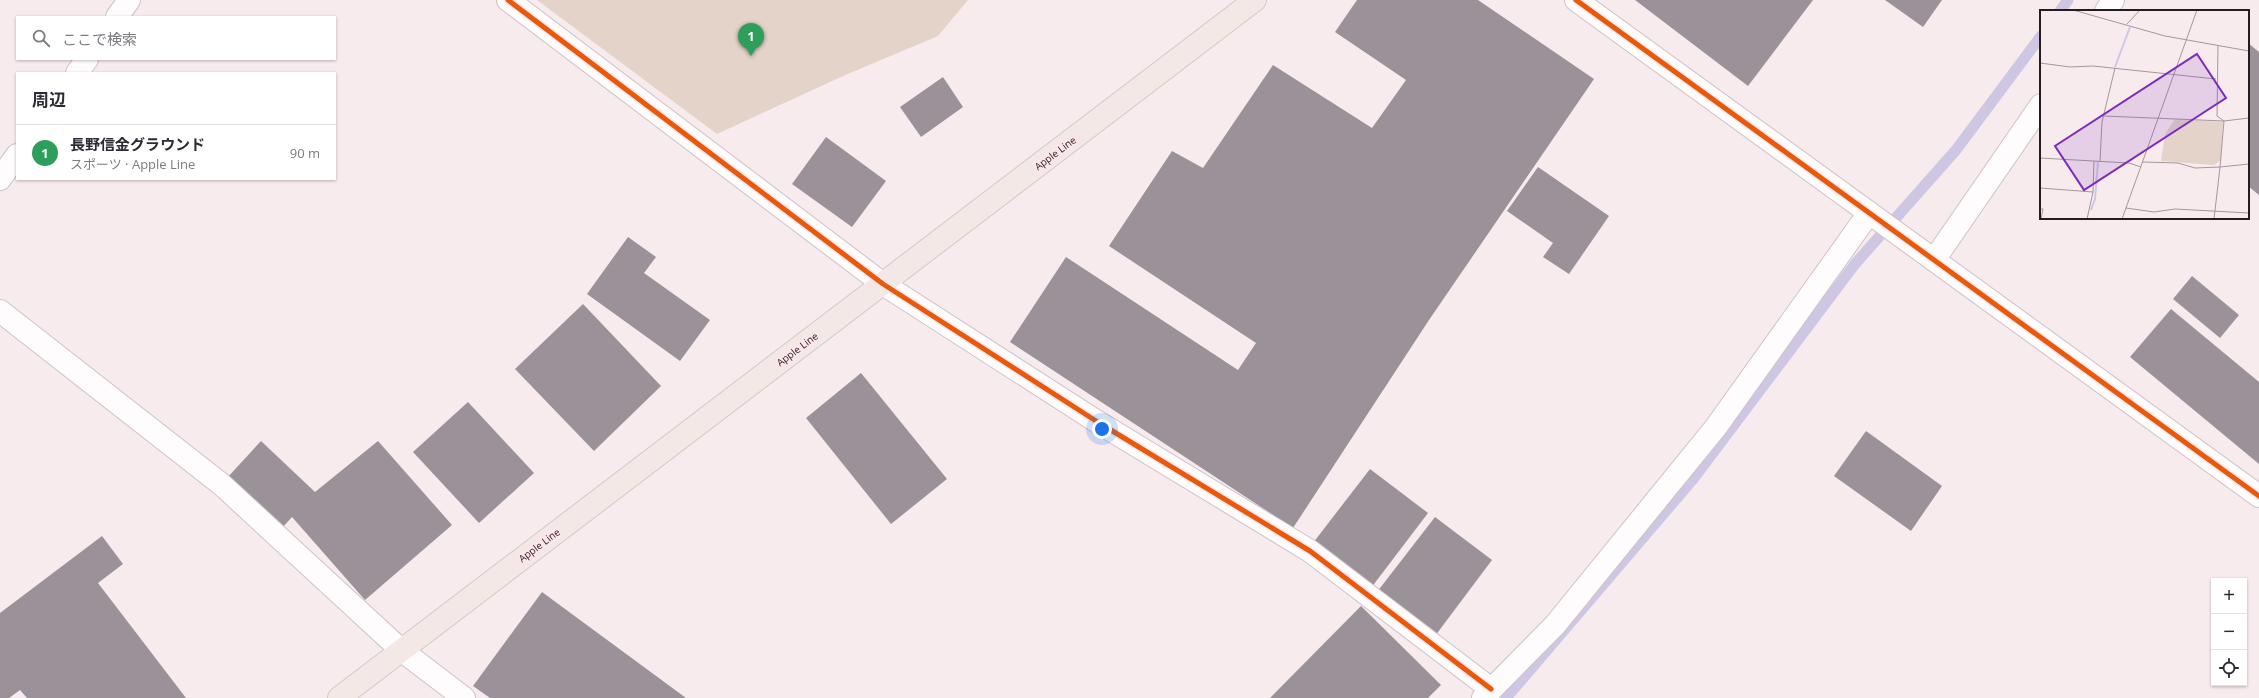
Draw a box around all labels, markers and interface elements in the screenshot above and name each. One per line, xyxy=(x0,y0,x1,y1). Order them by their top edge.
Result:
inset map xyxy=(2040,10,2249,219)
search box xyxy=(16,16,336,60)
pin: 1 xyxy=(738,23,764,56)
icon: search xyxy=(30,27,52,49)
text: ここで検索 xyxy=(62,29,137,49)
text: 周辺 xyxy=(32,88,66,111)
street label: Apple Line xyxy=(1031,132,1079,173)
text: 長野信金グラウンド xyxy=(70,134,205,154)
text: 1 xyxy=(41,144,49,162)
text: 90 m xyxy=(290,144,320,162)
text: スポーツ · Apple Line xyxy=(70,155,195,173)
street label: Apple Line xyxy=(773,328,821,369)
your location xyxy=(1092,419,1112,439)
street label: Apple Line xyxy=(515,524,563,565)
map controls xyxy=(2211,578,2247,686)
button: + xyxy=(2211,578,2247,614)
button: − xyxy=(2211,614,2247,650)
button: locate xyxy=(2211,650,2247,686)

